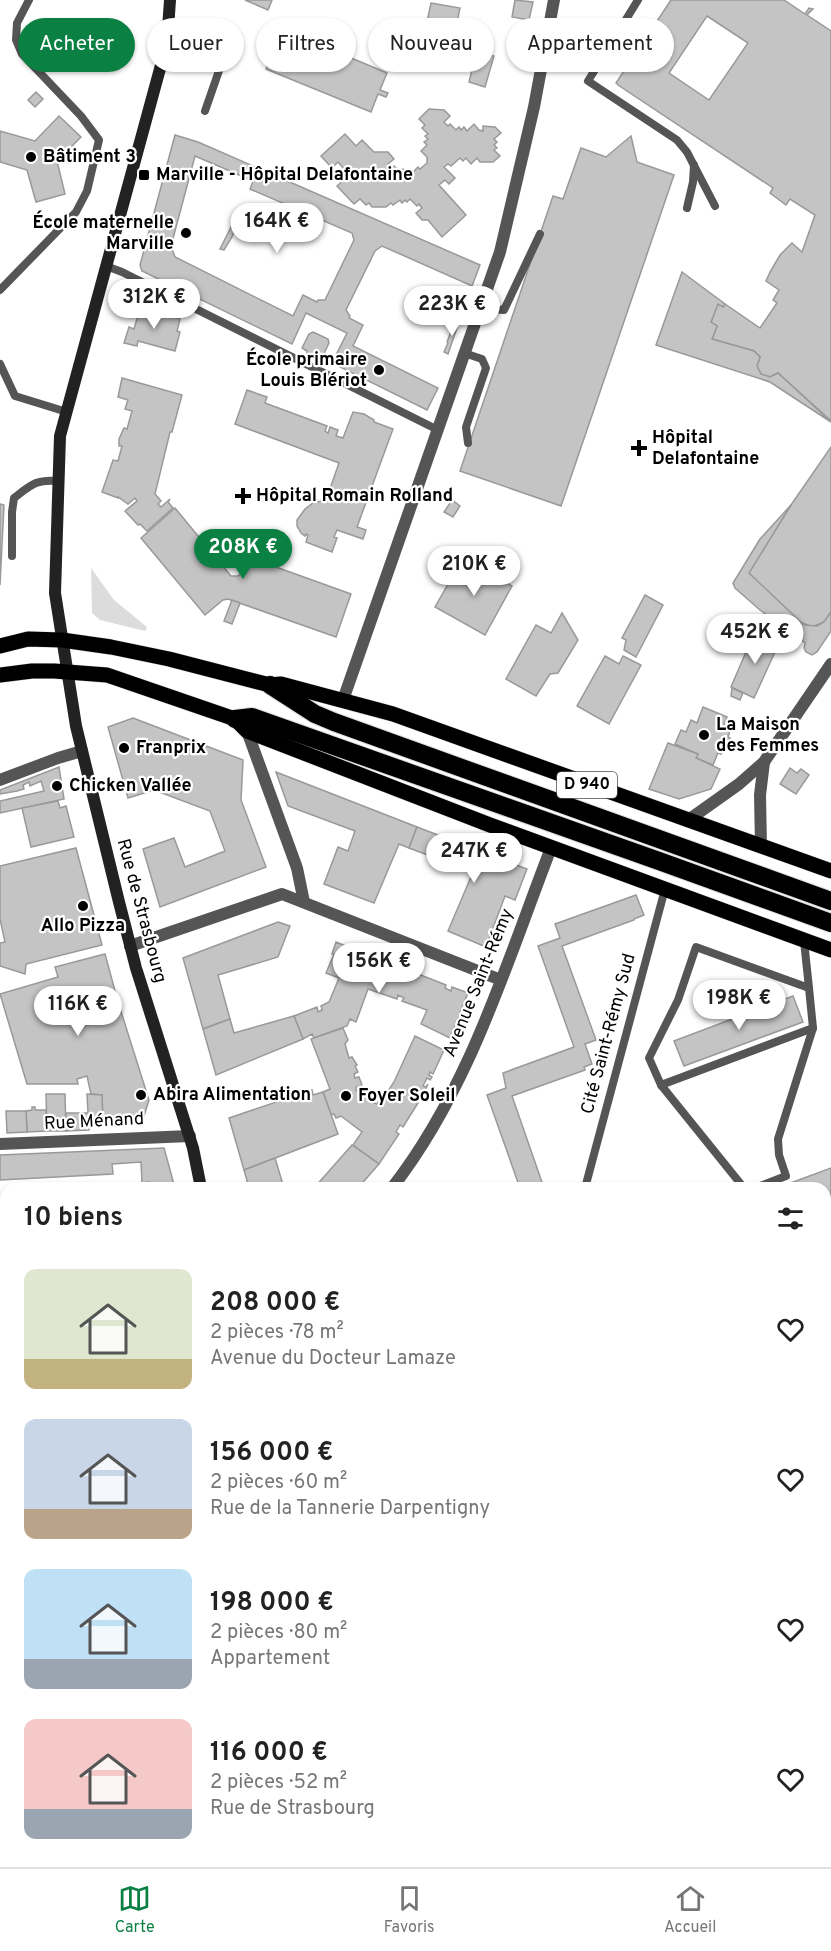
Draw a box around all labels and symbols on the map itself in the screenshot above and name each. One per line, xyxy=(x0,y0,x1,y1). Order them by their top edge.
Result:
place label: Bâtiment 3 xyxy=(43,146,136,169)
marker: Bâtiment 3 xyxy=(24,150,38,164)
place label: Marville - Hôpital Delafontaine xyxy=(156,164,413,187)
marker: Marville - Hôpital Delafontaine xyxy=(137,168,151,182)
pin: 164K € xyxy=(228,203,326,254)
place label: École maternelle Marville xyxy=(33,210,174,256)
marker: École maternelle Marville xyxy=(179,226,193,240)
pin: 312K € xyxy=(105,279,203,330)
pin: 223K € xyxy=(403,286,501,337)
place label: École primaire Louis Blériot xyxy=(246,347,367,393)
marker: École primaire Louis Blériot xyxy=(372,363,386,377)
place label: Hôpital Delafontaine xyxy=(652,427,759,471)
marker: Hôpital Delafontaine xyxy=(630,439,648,457)
place label: Hôpital Romain Rolland xyxy=(256,485,453,508)
marker: Hôpital Romain Rolland xyxy=(234,487,252,505)
pin: 208K € xyxy=(194,529,292,580)
pin: 210K € xyxy=(425,546,523,597)
pin: 452K € xyxy=(706,614,804,665)
place label: La Maison des Femmes xyxy=(716,714,819,758)
marker: La Maison des Femmes xyxy=(697,728,711,742)
place label: Franprix xyxy=(136,737,206,760)
marker: Franprix xyxy=(117,741,131,755)
road number: D 940 xyxy=(557,772,617,798)
place label: Chicken Vallée xyxy=(69,775,192,798)
marker: Chicken Vallée xyxy=(50,779,64,793)
pin: 247K € xyxy=(425,833,523,884)
street label: Rue de Strasbourg xyxy=(111,836,171,986)
marker: Allo Pizza xyxy=(76,899,90,913)
street label: Avenue Saint-Rémy xyxy=(439,905,519,1061)
place label: Allo Pizza xyxy=(41,915,125,938)
pin: 156K € xyxy=(330,943,428,994)
street label: Cité Saint-Rémy Sud xyxy=(576,951,642,1117)
pin: 198K € xyxy=(690,980,788,1031)
pin: 116K € xyxy=(29,986,127,1037)
place label: Abira Alimentation xyxy=(153,1084,311,1107)
place label: Foyer Soleil xyxy=(358,1085,456,1108)
marker: Abira Alimentation xyxy=(134,1088,148,1102)
marker: Foyer Soleil xyxy=(339,1089,353,1103)
street label: Rue Ménand xyxy=(43,1108,145,1136)

